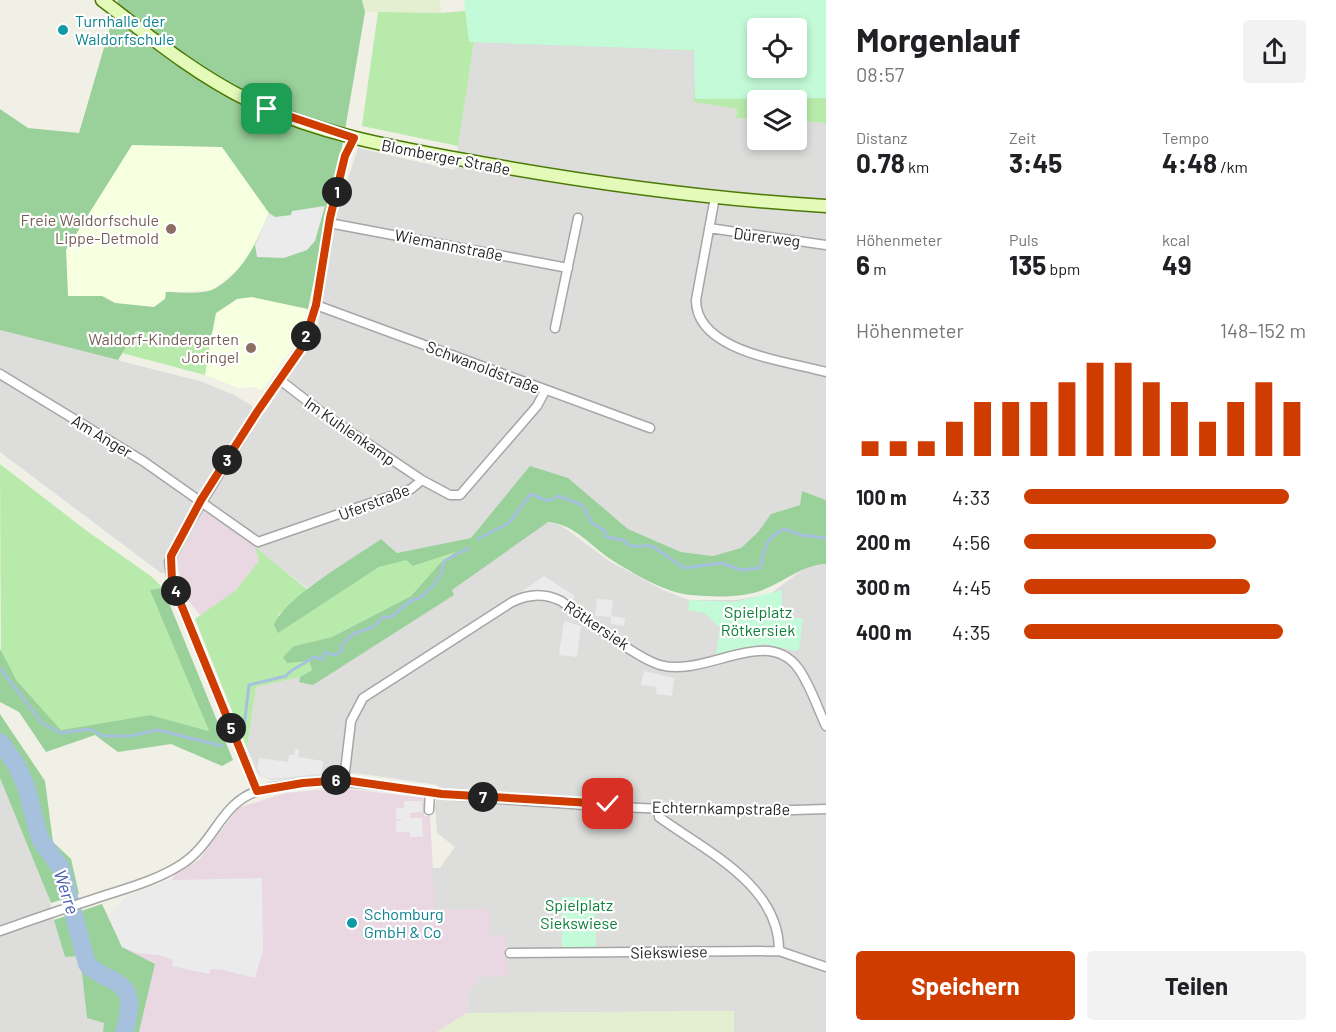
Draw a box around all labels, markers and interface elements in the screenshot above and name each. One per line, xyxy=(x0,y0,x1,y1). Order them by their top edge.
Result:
place label: Turnhalle der Waldorfschule xyxy=(75,11,175,48)
map controls xyxy=(747,18,807,150)
button: locate xyxy=(747,18,807,78)
text: Morgenlauf xyxy=(856,19,1021,59)
button: share xyxy=(1243,20,1306,83)
marker: Turnhalle der Waldorfschule xyxy=(56,23,70,37)
text: 08:57 xyxy=(856,62,904,86)
pin xyxy=(241,83,292,134)
button: layers xyxy=(747,90,807,150)
icon: arrive xyxy=(250,92,283,125)
text: Distanz xyxy=(856,128,907,147)
text: Zeit xyxy=(1009,128,1036,147)
text: Tempo xyxy=(1162,128,1209,147)
street label: Blomberger Straße xyxy=(380,135,512,178)
text: 0.78 xyxy=(856,147,905,178)
text: 3:45 xyxy=(1009,147,1062,178)
text: 4:48 xyxy=(1162,147,1217,178)
text: km xyxy=(905,157,929,176)
text: /km xyxy=(1217,157,1248,176)
pin: 1 xyxy=(322,177,352,207)
text: 1 xyxy=(334,182,340,201)
place label: Freie Waldorfschule Lippe-Detmold xyxy=(21,210,159,247)
marker: Freie Waldorfschule Lippe-Detmold xyxy=(164,222,178,236)
street label: Dürerweg xyxy=(733,223,802,250)
street label: Wiemannstraße xyxy=(393,225,505,264)
text: Höhenmeter xyxy=(856,230,942,249)
text: Puls xyxy=(1009,230,1038,249)
text: kcal xyxy=(1162,230,1190,249)
text: 6 xyxy=(856,249,870,280)
text: 135 xyxy=(1009,249,1046,280)
text: 49 xyxy=(1162,249,1192,280)
text: m xyxy=(870,259,886,278)
text: bpm xyxy=(1046,259,1080,278)
text: Höhenmeter xyxy=(856,318,964,342)
text: 148–152 m xyxy=(1220,318,1306,342)
pin: 2 xyxy=(291,321,321,351)
text: 2 xyxy=(302,326,310,345)
place label: Waldorf-Kindergarten Joringel xyxy=(88,329,239,366)
street label: Schwanoldstraße xyxy=(424,336,543,397)
marker: Waldorf-Kindergarten Joringel xyxy=(244,341,258,355)
street label: Im Kuhlenkamp xyxy=(301,392,399,469)
street label: Am Anger xyxy=(68,410,136,461)
pin: 3 xyxy=(212,445,242,475)
text: 3 xyxy=(223,450,231,469)
street label: Uferstraße xyxy=(336,479,412,524)
text: 100 m xyxy=(856,485,907,509)
text: 4:33 xyxy=(952,485,990,509)
text: 200 m xyxy=(856,530,911,554)
text: 4:56 xyxy=(952,530,990,554)
text: 300 m xyxy=(856,575,910,599)
text: 4:45 xyxy=(952,575,991,599)
pin: 4 xyxy=(161,576,191,606)
text: 4 xyxy=(171,581,181,600)
street label: Rötkersiek xyxy=(561,596,633,653)
park label: Spielplatz Rötkersiek xyxy=(721,602,795,639)
text: 400 m xyxy=(856,620,912,644)
text: 4:35 xyxy=(952,620,990,644)
pin: 5 xyxy=(216,713,246,743)
text: 5 xyxy=(227,718,235,737)
pin: 6 xyxy=(321,765,351,795)
text: 6 xyxy=(332,770,340,789)
pin xyxy=(582,778,633,829)
pin: 7 xyxy=(468,782,498,812)
text: 7 xyxy=(479,787,487,806)
icon: check xyxy=(591,787,624,820)
street label: Echternkampstraße xyxy=(652,797,790,818)
water label: Werre xyxy=(49,867,84,917)
park label: Spielplatz Siekswiese xyxy=(540,895,618,932)
place label: Schomburg GmbH & Co xyxy=(364,904,444,941)
marker: Schomburg GmbH & Co xyxy=(345,916,359,930)
street label: Siekswiese xyxy=(630,941,708,962)
button: Speichern xyxy=(856,951,1075,1020)
button: Teilen xyxy=(1087,951,1306,1020)

